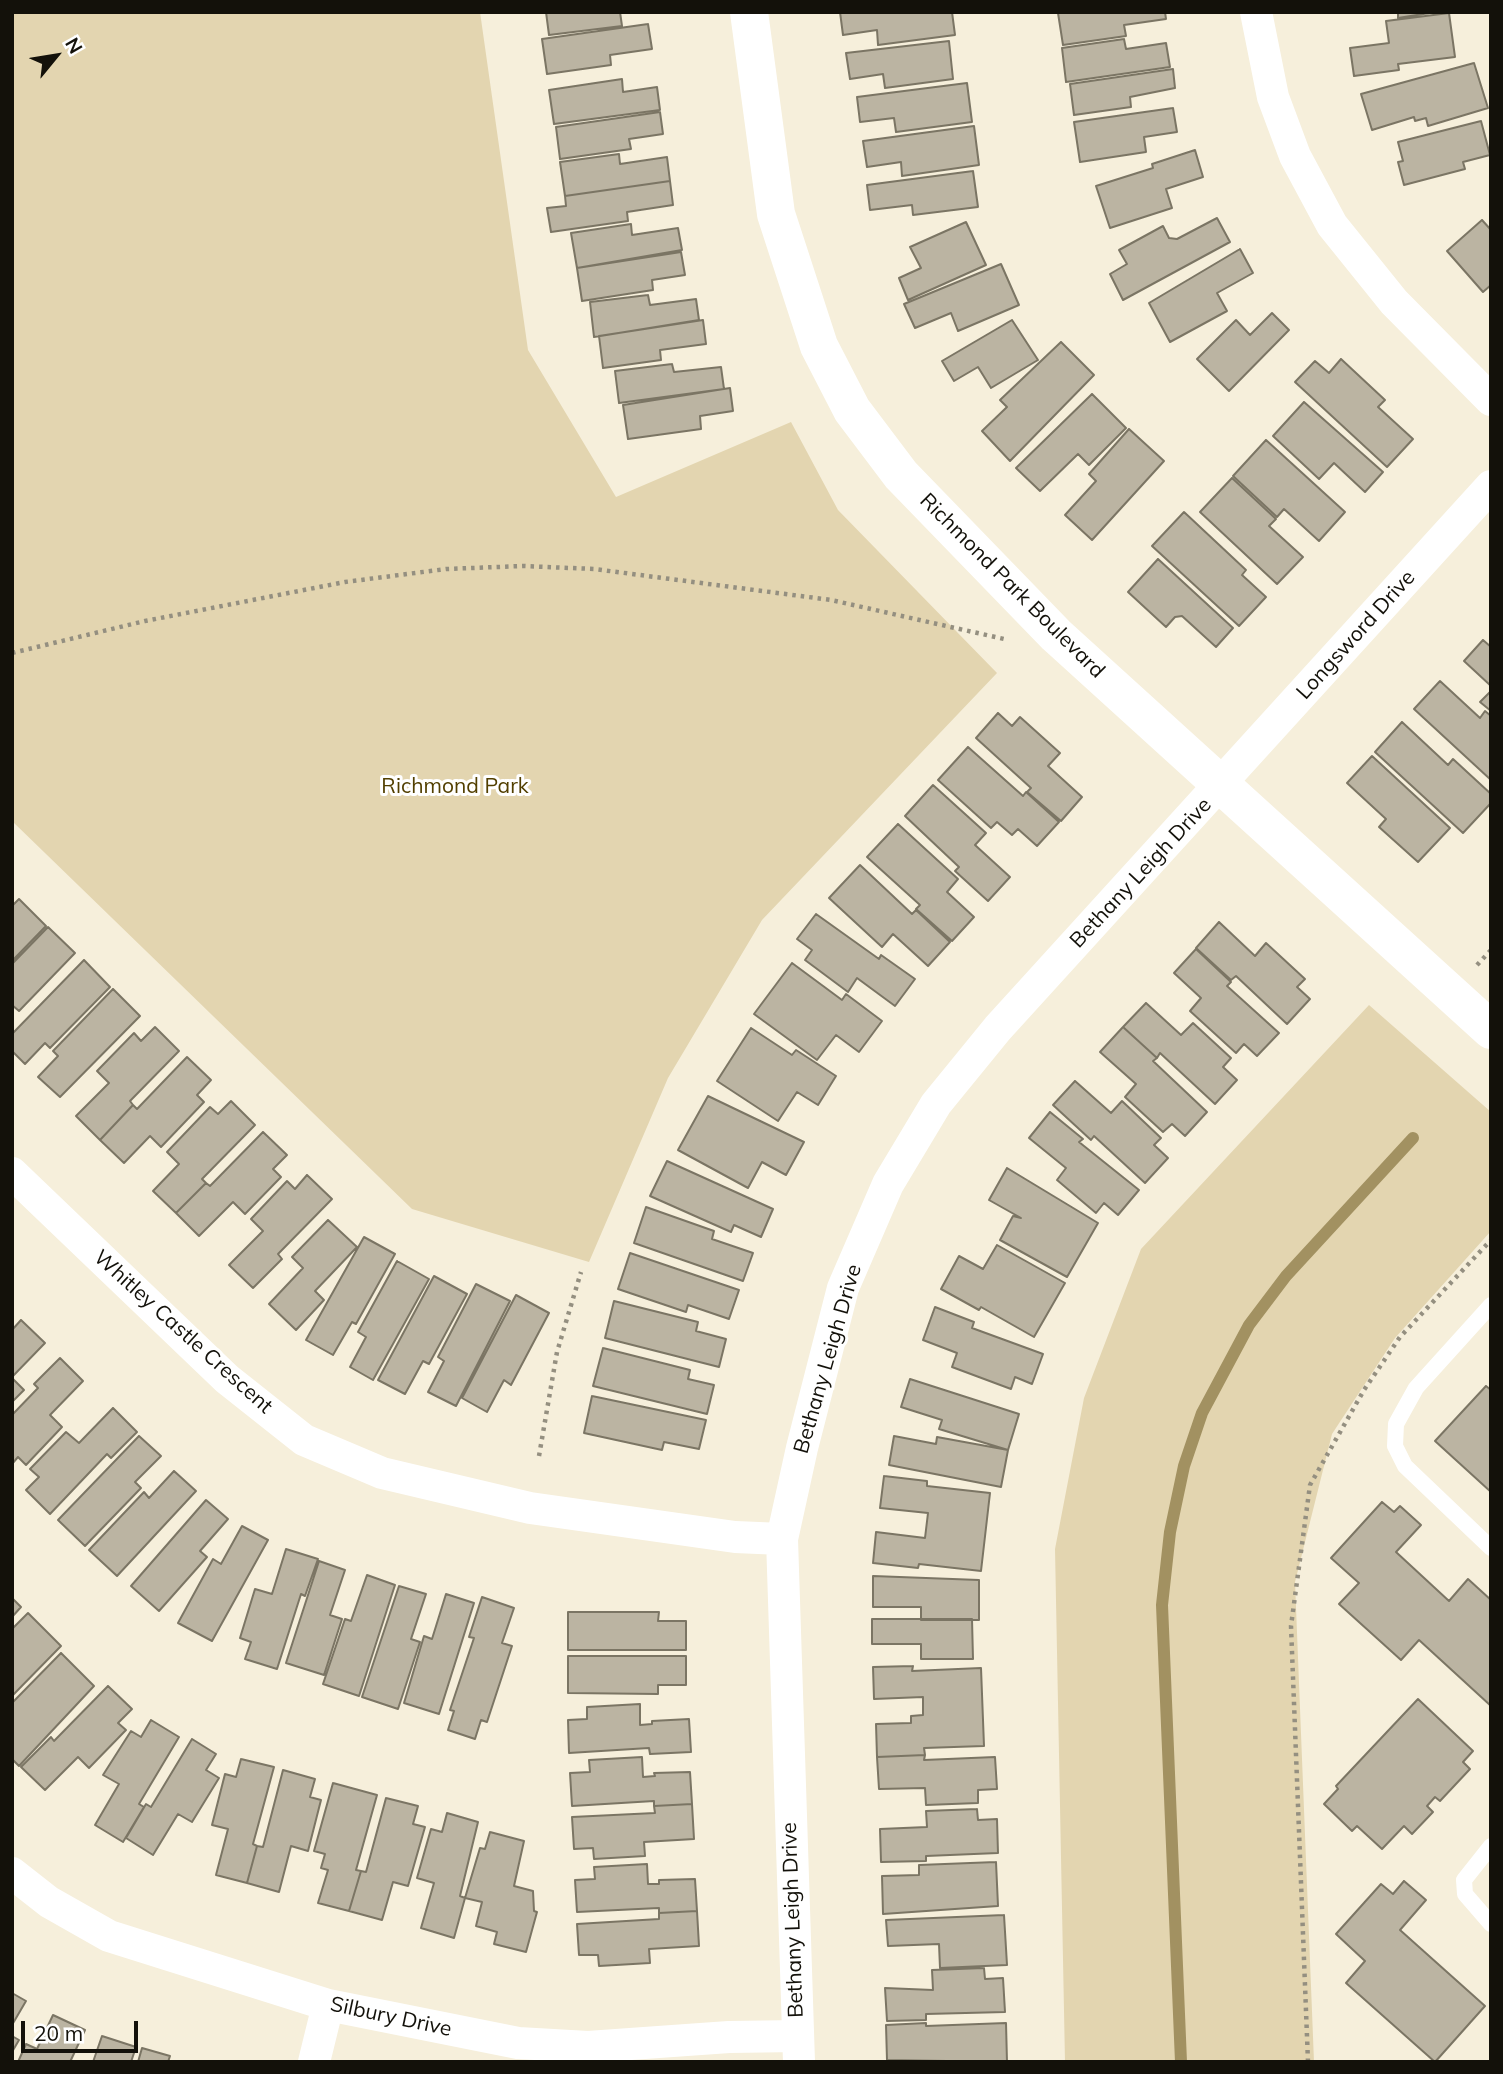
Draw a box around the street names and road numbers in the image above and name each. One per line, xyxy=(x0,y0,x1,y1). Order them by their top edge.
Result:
street label: Richmond Park Boulevard xyxy=(914,488,1110,684)
street label: Longsword Drive xyxy=(1291,565,1421,705)
street label: Bethany Leigh Drive xyxy=(1065,793,1217,953)
street label: Whitley Castle Crescent xyxy=(88,1245,278,1419)
street label: Bethany Leigh Drive xyxy=(789,1261,867,1457)
street label: Bethany Leigh Drive xyxy=(777,1822,809,2018)
street label: Silbury Drive xyxy=(328,1992,454,2042)

